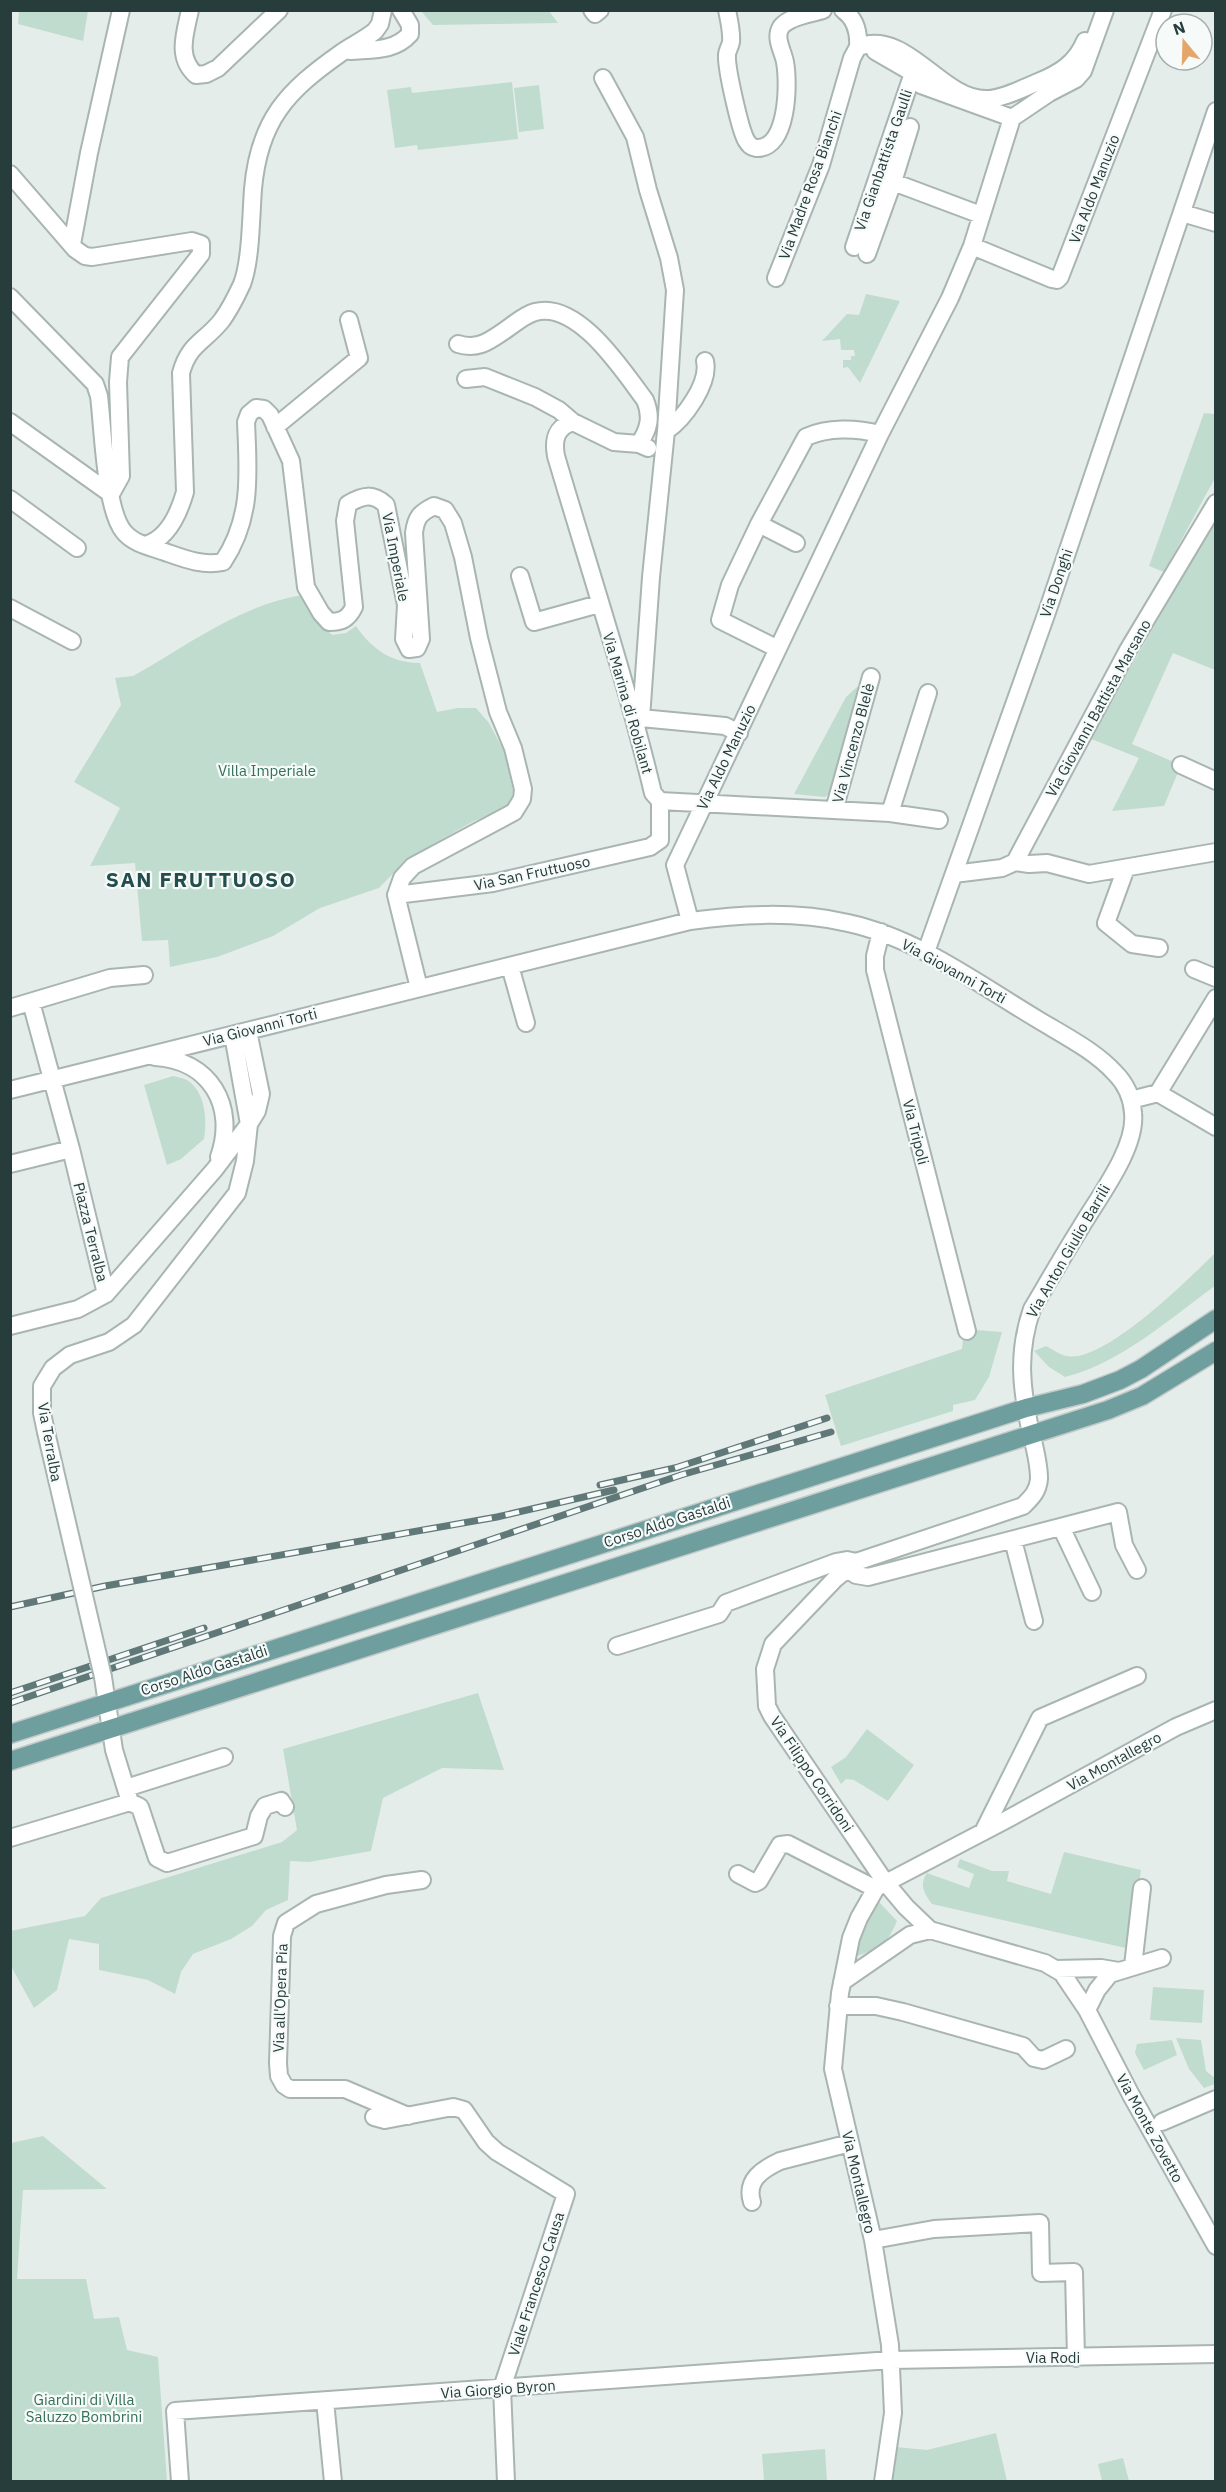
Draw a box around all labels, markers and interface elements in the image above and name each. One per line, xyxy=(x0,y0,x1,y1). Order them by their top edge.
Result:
north arrow xyxy=(1154,12,1214,72)
text: N xyxy=(1170,16,1188,39)
street label: Via Gianbattista Gaulli xyxy=(850,87,916,233)
street label: Via Madre Rosa Bianchi xyxy=(774,108,846,262)
street label: Via Aldo Manuzio xyxy=(1065,132,1123,246)
street label: Via Imperiale xyxy=(378,511,414,603)
street label: Via Donghi xyxy=(1035,546,1077,620)
street label: Via Giovanni Battista Marsano xyxy=(1041,616,1155,800)
street label: Via Marina di Robilant xyxy=(599,630,657,776)
street label: Via Vincenzo Blelè xyxy=(828,681,878,805)
street label: Via Aldo Manuzio xyxy=(692,701,760,813)
park label: Villa Imperiale xyxy=(218,761,316,780)
street label: Via San Fruttuoso xyxy=(472,851,592,895)
district label: SAN FRUTTUOSO xyxy=(106,865,296,893)
street label: Via Giovanni Torti xyxy=(898,934,1010,1008)
street label: Via Giovanni Torti xyxy=(201,1004,319,1050)
street label: Via Tripoli xyxy=(899,1097,933,1167)
street label: Piazza Terralba xyxy=(69,1180,113,1284)
street label: Via Anton Giulio Barrili xyxy=(1022,1181,1114,1321)
street label: Via Terralba xyxy=(34,1401,66,1483)
street label: Corso Aldo Gastaldi xyxy=(601,1493,733,1551)
street label: Corso Aldo Gastaldi xyxy=(138,1641,270,1699)
street label: Via Filippo Corridoni xyxy=(766,1712,858,1836)
street label: Via Montallegro xyxy=(1064,1727,1164,1795)
street label: Via all'Opera Pia xyxy=(269,1943,291,2053)
street label: Via Monte Zovetto xyxy=(1112,2070,1188,2186)
street label: Via Montallegro xyxy=(838,2129,880,2235)
street label: Viale Francesco Causa xyxy=(504,2210,568,2358)
street label: Via Rodi xyxy=(1026,2348,1080,2367)
street label: Via Giorgio Byron xyxy=(440,2376,556,2402)
park label: Giardini di Villa Saluzzo Bombrini xyxy=(26,2390,142,2426)

